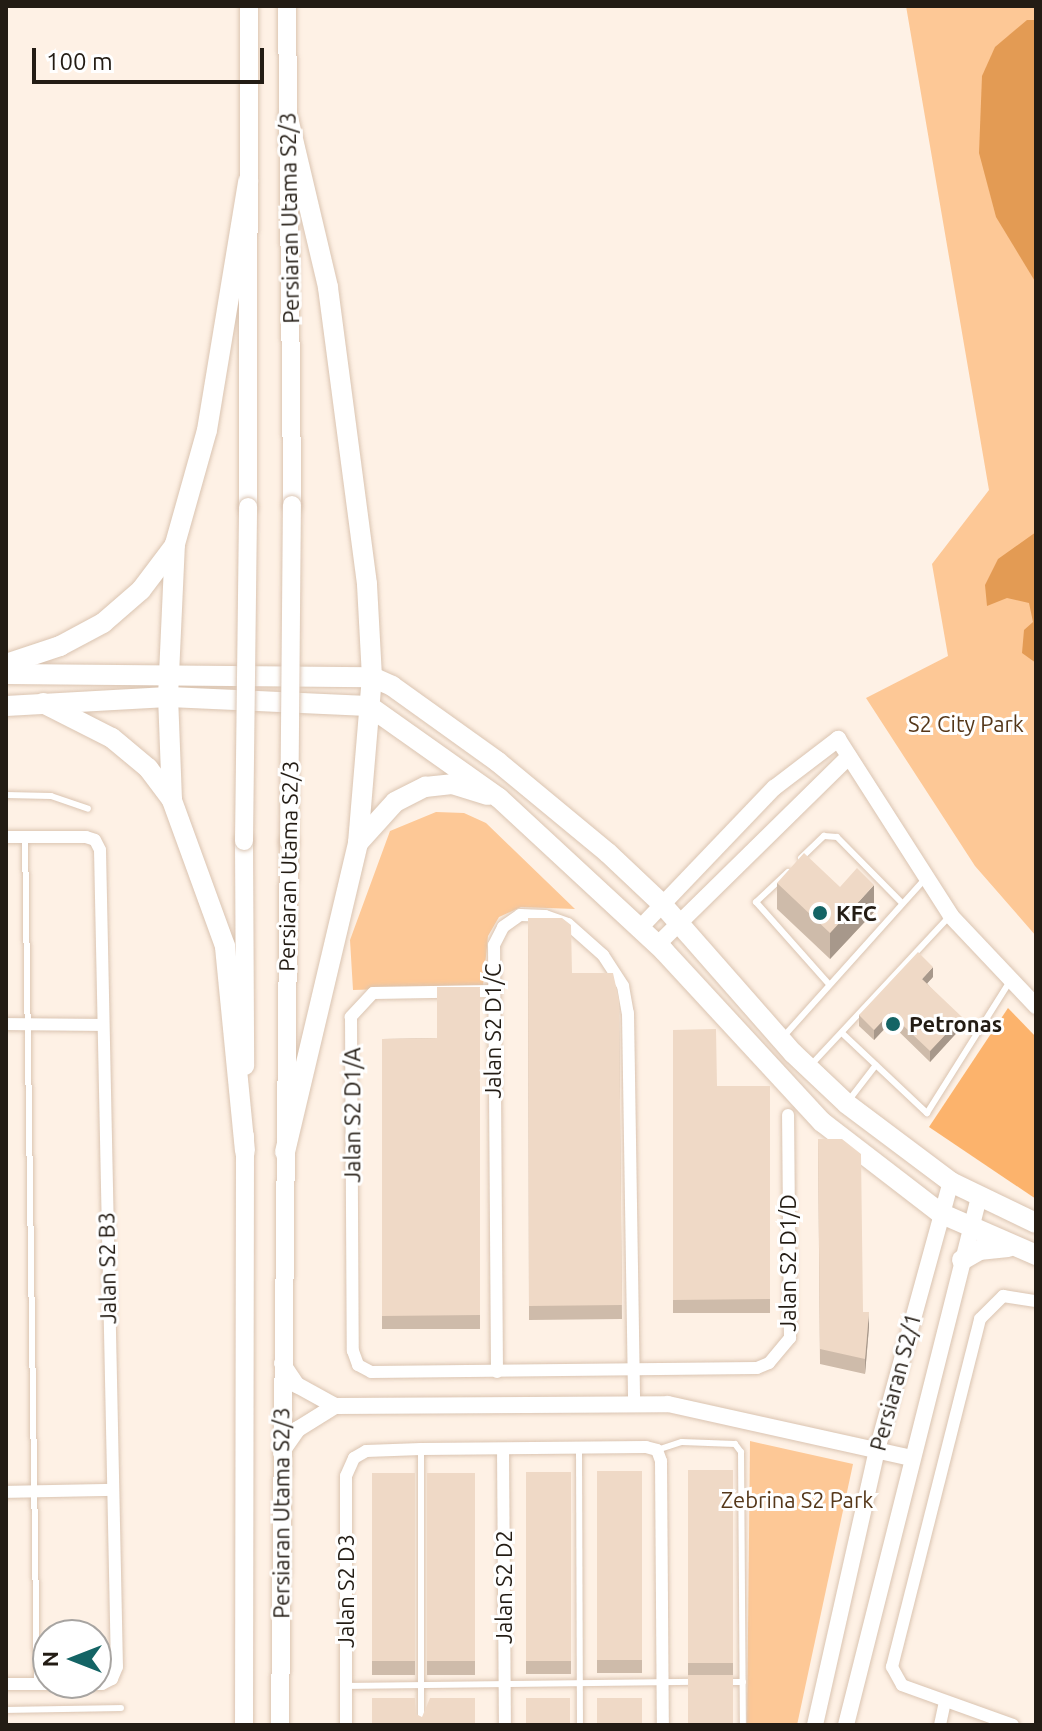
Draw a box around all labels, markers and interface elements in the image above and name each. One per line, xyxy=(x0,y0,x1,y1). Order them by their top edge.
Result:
scale bar xyxy=(36,32,268,82)
text: 100 m xyxy=(46,48,113,75)
street label: Persiaran Utama S2/3 xyxy=(274,112,304,324)
park label: S2 City Park xyxy=(908,711,1024,737)
street label: Persiaran Utama S2/3 xyxy=(273,760,303,972)
place label: KFC xyxy=(836,900,877,926)
marker: KFC xyxy=(811,904,829,922)
street label: Jalan S2 D1/C xyxy=(480,964,506,1098)
place label: Petronas xyxy=(909,1011,1002,1037)
marker: Petronas xyxy=(884,1015,902,1033)
street label: Jalan S2 D1/A xyxy=(339,1047,365,1183)
street label: Jalan S2 D1/D xyxy=(775,1194,801,1332)
street label: Jalan S2 B3 xyxy=(93,1212,121,1324)
street label: Persiaran S2/1 xyxy=(864,1310,926,1454)
street label: Persiaran Utama S2/3 xyxy=(268,1407,294,1619)
park label: Zebrina S2 Park xyxy=(721,1487,873,1513)
street label: Jalan S2 D2 xyxy=(491,1530,517,1644)
street label: Jalan S2 D3 xyxy=(333,1534,359,1648)
north arrow xyxy=(32,1619,112,1699)
text: N xyxy=(37,1651,62,1667)

